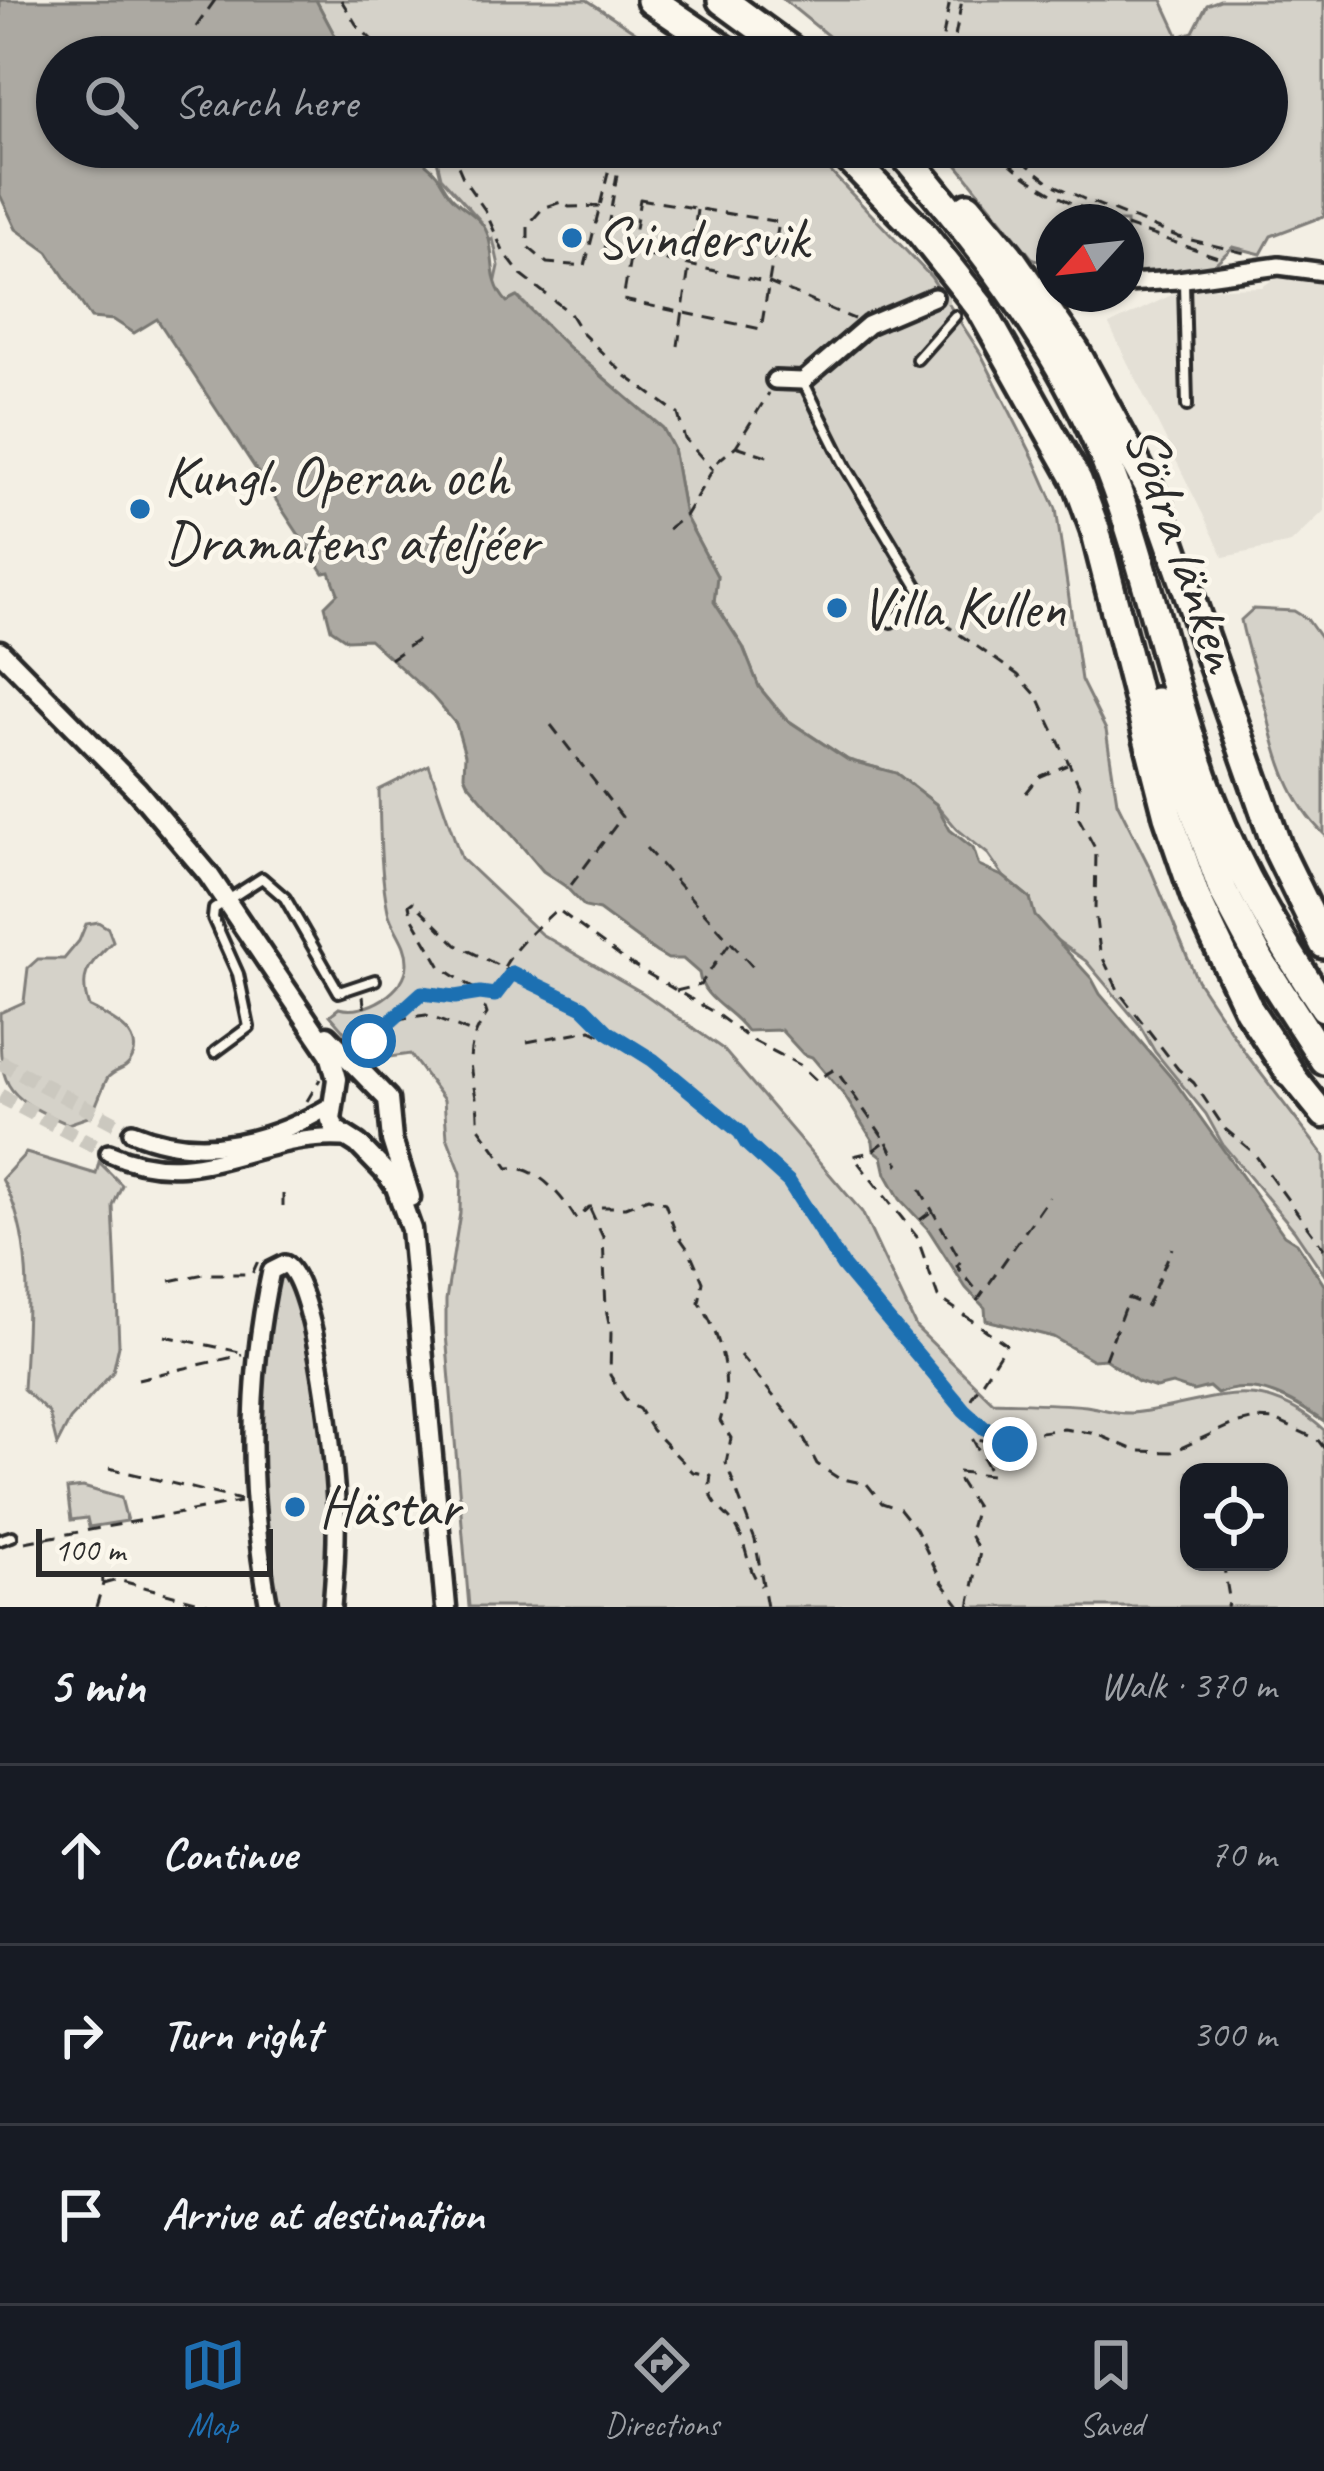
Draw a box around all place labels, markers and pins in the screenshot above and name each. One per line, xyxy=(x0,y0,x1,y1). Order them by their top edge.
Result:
place label: Svindersvik xyxy=(596,202,812,274)
marker: Svindersvik xyxy=(559,225,585,251)
place label: Kungl. Operan och Dramatens ateljéer xyxy=(164,440,543,578)
marker: Kungl. Operan och Dramatens ateljéer xyxy=(127,496,153,522)
place label: Villa Kullen xyxy=(861,572,1066,644)
marker: Villa Kullen xyxy=(824,595,850,621)
place label: Hästar xyxy=(319,1471,464,1543)
marker: Hästar xyxy=(282,1494,308,1520)

